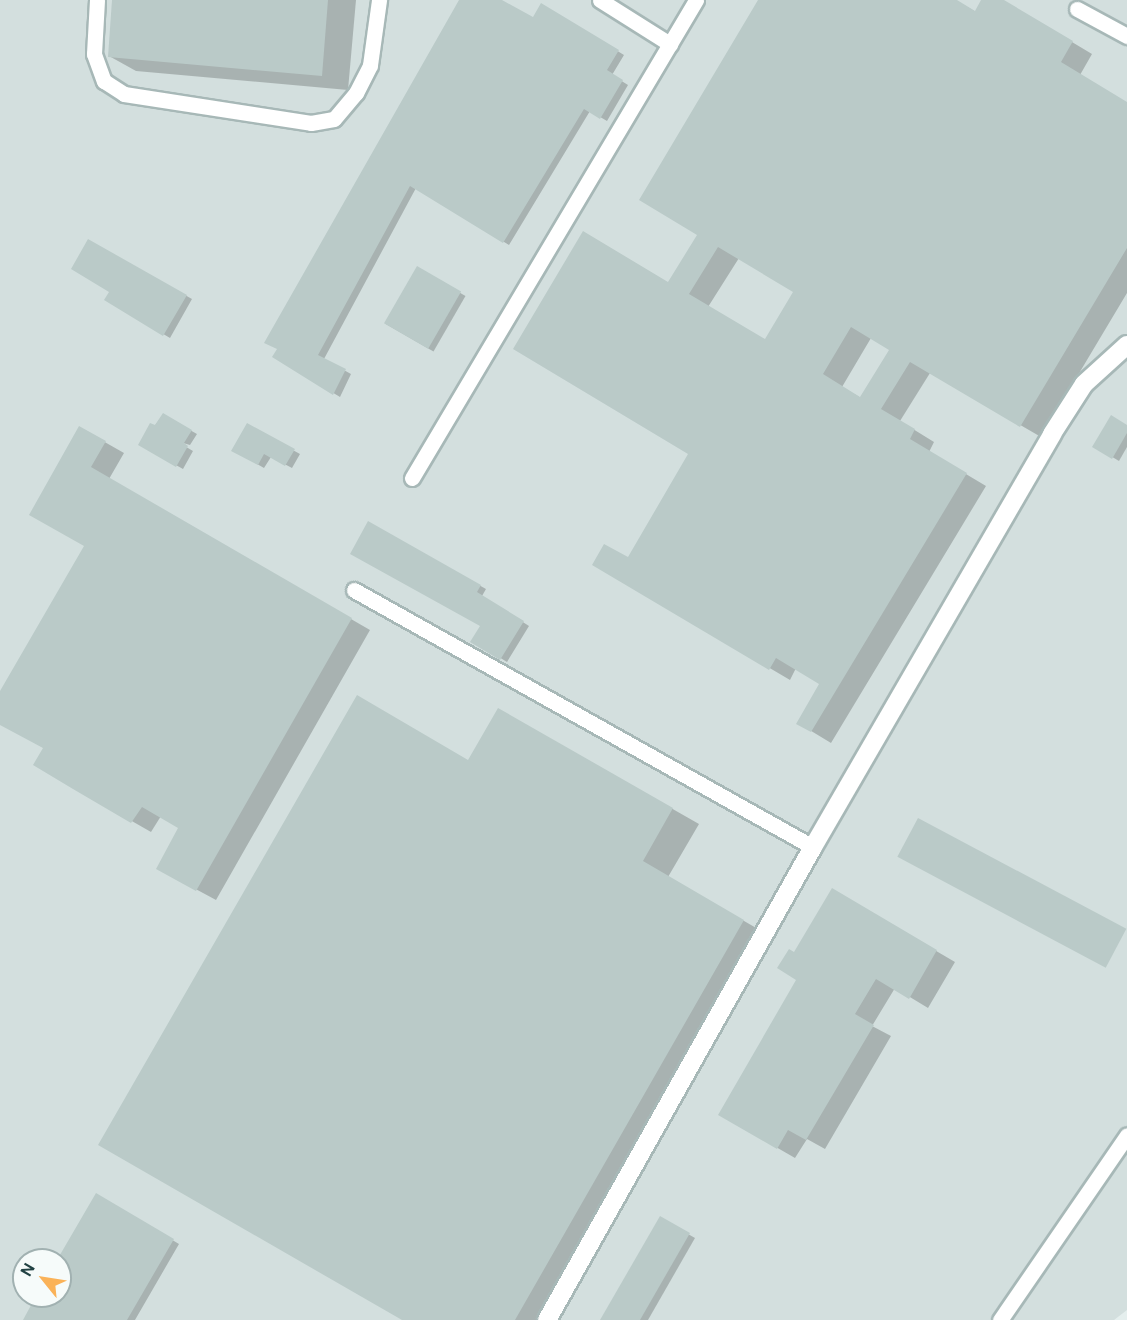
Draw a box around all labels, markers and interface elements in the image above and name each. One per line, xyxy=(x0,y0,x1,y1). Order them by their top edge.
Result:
north arrow xyxy=(12,1248,72,1308)
text: N xyxy=(16,1259,40,1280)

